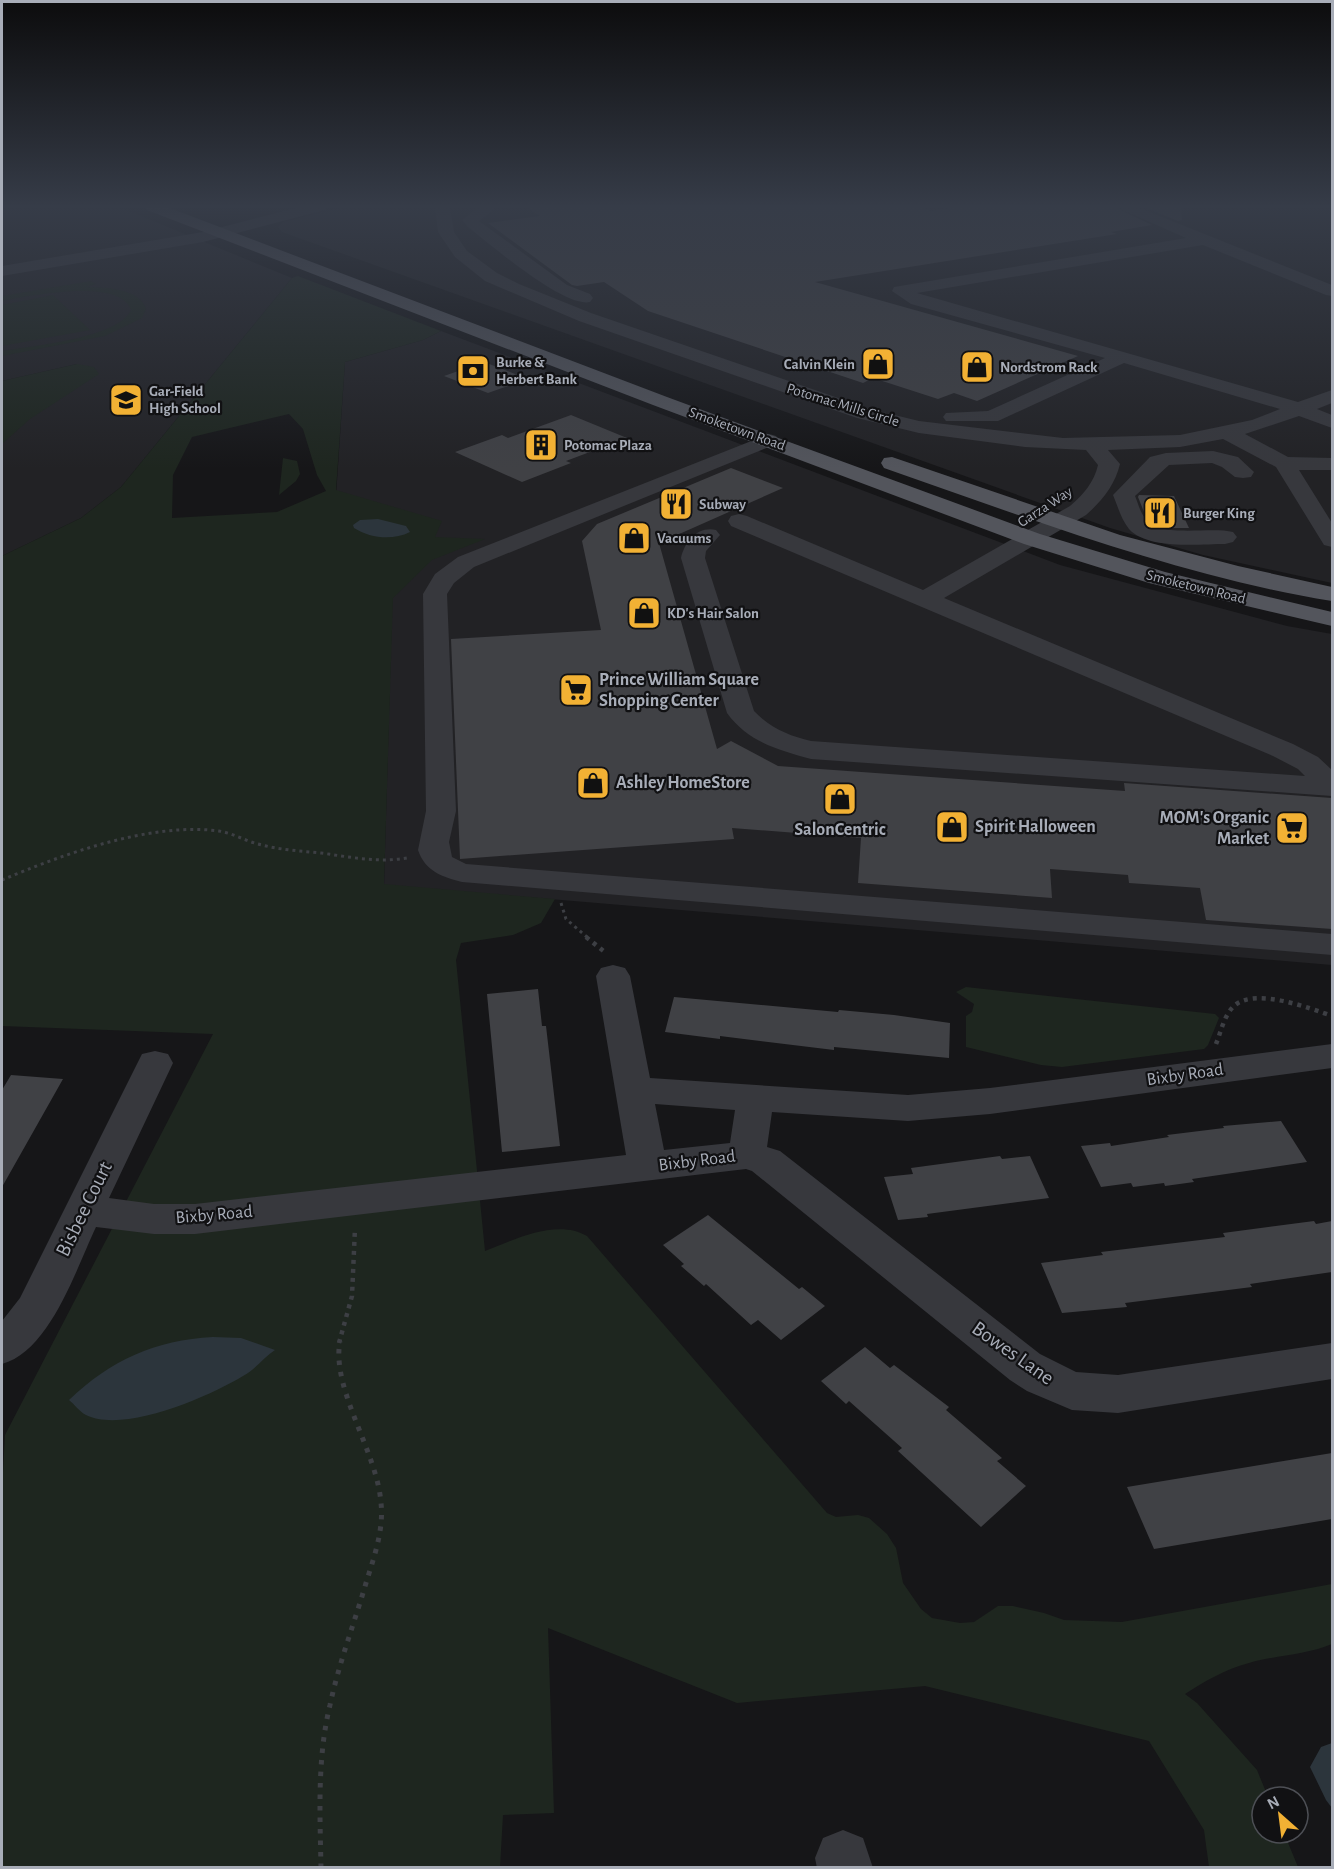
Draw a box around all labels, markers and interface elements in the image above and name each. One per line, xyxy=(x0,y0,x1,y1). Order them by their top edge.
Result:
shop icon: Calvin Klein xyxy=(860,346,896,382)
shop icon: Nordstrom Rack xyxy=(959,349,995,385)
bank icon: Burke & Herbert Bank xyxy=(455,353,491,389)
place label: Burke & Herbert Bank xyxy=(496,355,578,387)
place label: Calvin Klein xyxy=(784,357,855,372)
place label: Nordstrom Rack xyxy=(1000,360,1098,375)
street label: Potomac Mills Circle xyxy=(785,381,901,429)
school or university icon: Gar-Field High School xyxy=(108,382,144,418)
place label: Gar-Field High School xyxy=(149,384,221,416)
street label: Smoketown Road xyxy=(687,405,788,454)
building icon: Potomac Plaza xyxy=(523,427,559,463)
place label: Potomac Plaza xyxy=(564,438,652,453)
street label: Garza Way xyxy=(1015,484,1075,530)
restaurant icon: Subway xyxy=(658,486,694,522)
restaurant icon: Burger King xyxy=(1142,495,1178,531)
place label: Subway xyxy=(699,497,746,512)
place label: Burger King xyxy=(1183,506,1255,521)
shop icon: Vacuums xyxy=(616,520,652,556)
place label: Vacuums xyxy=(657,531,712,546)
street label: Smoketown Road xyxy=(1145,567,1247,607)
shop icon: KD's Hair Salon xyxy=(626,595,662,631)
place label: KD's Hair Salon xyxy=(667,606,759,621)
place label: Prince William Square Shopping Center xyxy=(599,671,759,710)
supermarket icon: Prince William Square Shopping Center xyxy=(558,672,594,708)
shop icon: Ashley HomeStore xyxy=(575,765,611,801)
place label: Ashley HomeStore xyxy=(616,774,750,792)
shop icon: SalonCentric xyxy=(822,781,858,817)
shop icon: Spirit Halloween xyxy=(934,809,970,845)
place label: MOM's Organic Market xyxy=(1159,809,1269,848)
supermarket icon: MOM's Organic Market xyxy=(1274,810,1310,846)
place label: Spirit Halloween xyxy=(975,818,1096,836)
place label: SalonCentric xyxy=(794,821,886,839)
street label: Bixby Road xyxy=(1145,1061,1225,1089)
street label: Bixby Road xyxy=(658,1147,736,1175)
street label: Bisbee Court xyxy=(52,1158,116,1260)
street label: Bixby Road xyxy=(175,1203,253,1227)
street label: Bowes Lane xyxy=(968,1317,1058,1389)
north arrow xyxy=(1250,1785,1310,1845)
text: N xyxy=(1265,1793,1282,1812)

